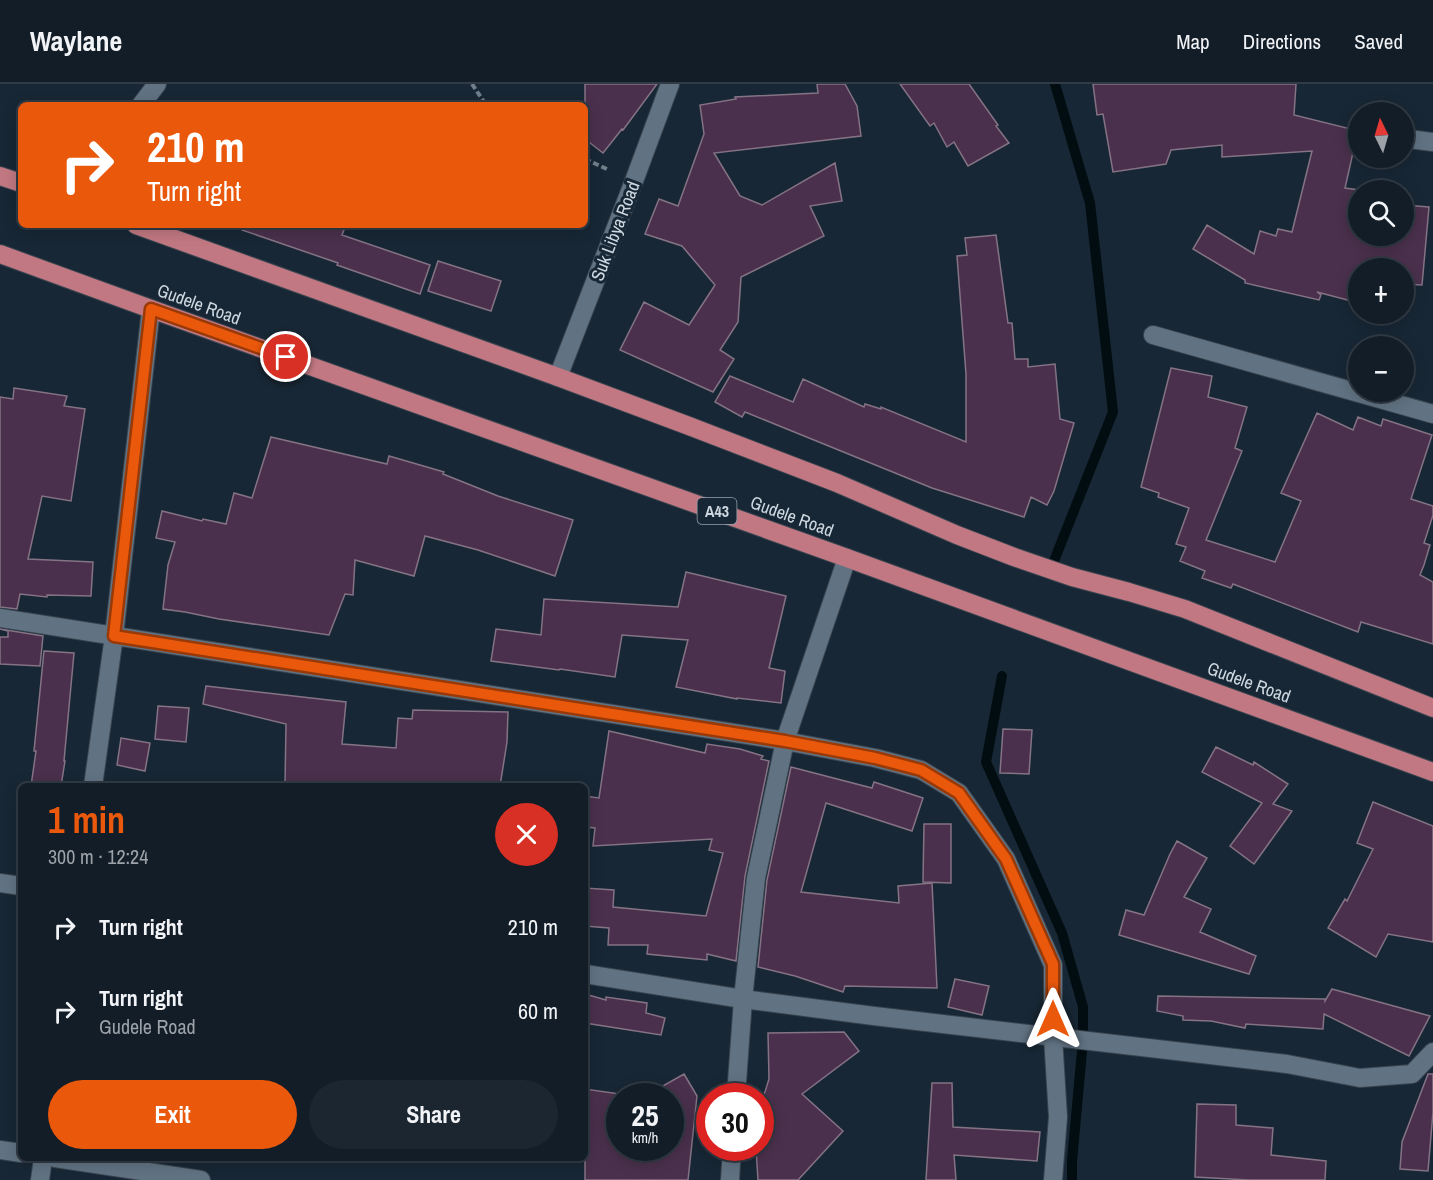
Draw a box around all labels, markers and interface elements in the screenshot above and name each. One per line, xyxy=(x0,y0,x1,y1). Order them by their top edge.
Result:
text: Waylane xyxy=(30,22,122,60)
text: Map xyxy=(1176,27,1210,56)
text: Directions xyxy=(1243,27,1321,56)
text: Saved xyxy=(1354,27,1403,56)
north arrow xyxy=(1348,102,1414,168)
map controls xyxy=(1348,102,1414,402)
text: 210 m xyxy=(147,119,245,175)
icon: right xyxy=(48,126,126,204)
text: Turn right xyxy=(147,173,241,209)
street label: Suk Libya Road xyxy=(585,177,645,285)
button: search xyxy=(1348,180,1414,246)
button: + xyxy=(1348,258,1414,324)
street label: Gudele Road xyxy=(154,277,244,331)
pin xyxy=(260,331,311,382)
button: − xyxy=(1348,336,1414,402)
icon: arrive xyxy=(269,340,302,373)
street label: Gudele Road xyxy=(747,489,837,543)
road number: A43 xyxy=(698,498,736,524)
street label: Gudele Road xyxy=(1204,655,1294,709)
text: 1 min xyxy=(48,796,125,844)
button: close xyxy=(495,803,558,866)
text: 300 m · 12:24 xyxy=(48,843,148,870)
icon: right xyxy=(48,911,81,944)
text: Turn right xyxy=(99,912,183,942)
text: 210 m xyxy=(508,912,558,942)
text: Turn right xyxy=(99,983,183,1013)
position arrow xyxy=(1021,987,1085,1051)
icon: right xyxy=(48,995,81,1028)
text: 60 m xyxy=(518,996,558,1026)
text: Gudele Road xyxy=(99,1013,196,1040)
button: Exit xyxy=(48,1080,297,1149)
button: Share xyxy=(309,1080,558,1149)
speed limit sign: 30 xyxy=(696,1083,774,1161)
text: 25 xyxy=(631,1095,659,1135)
text: km/h xyxy=(632,1127,658,1148)

